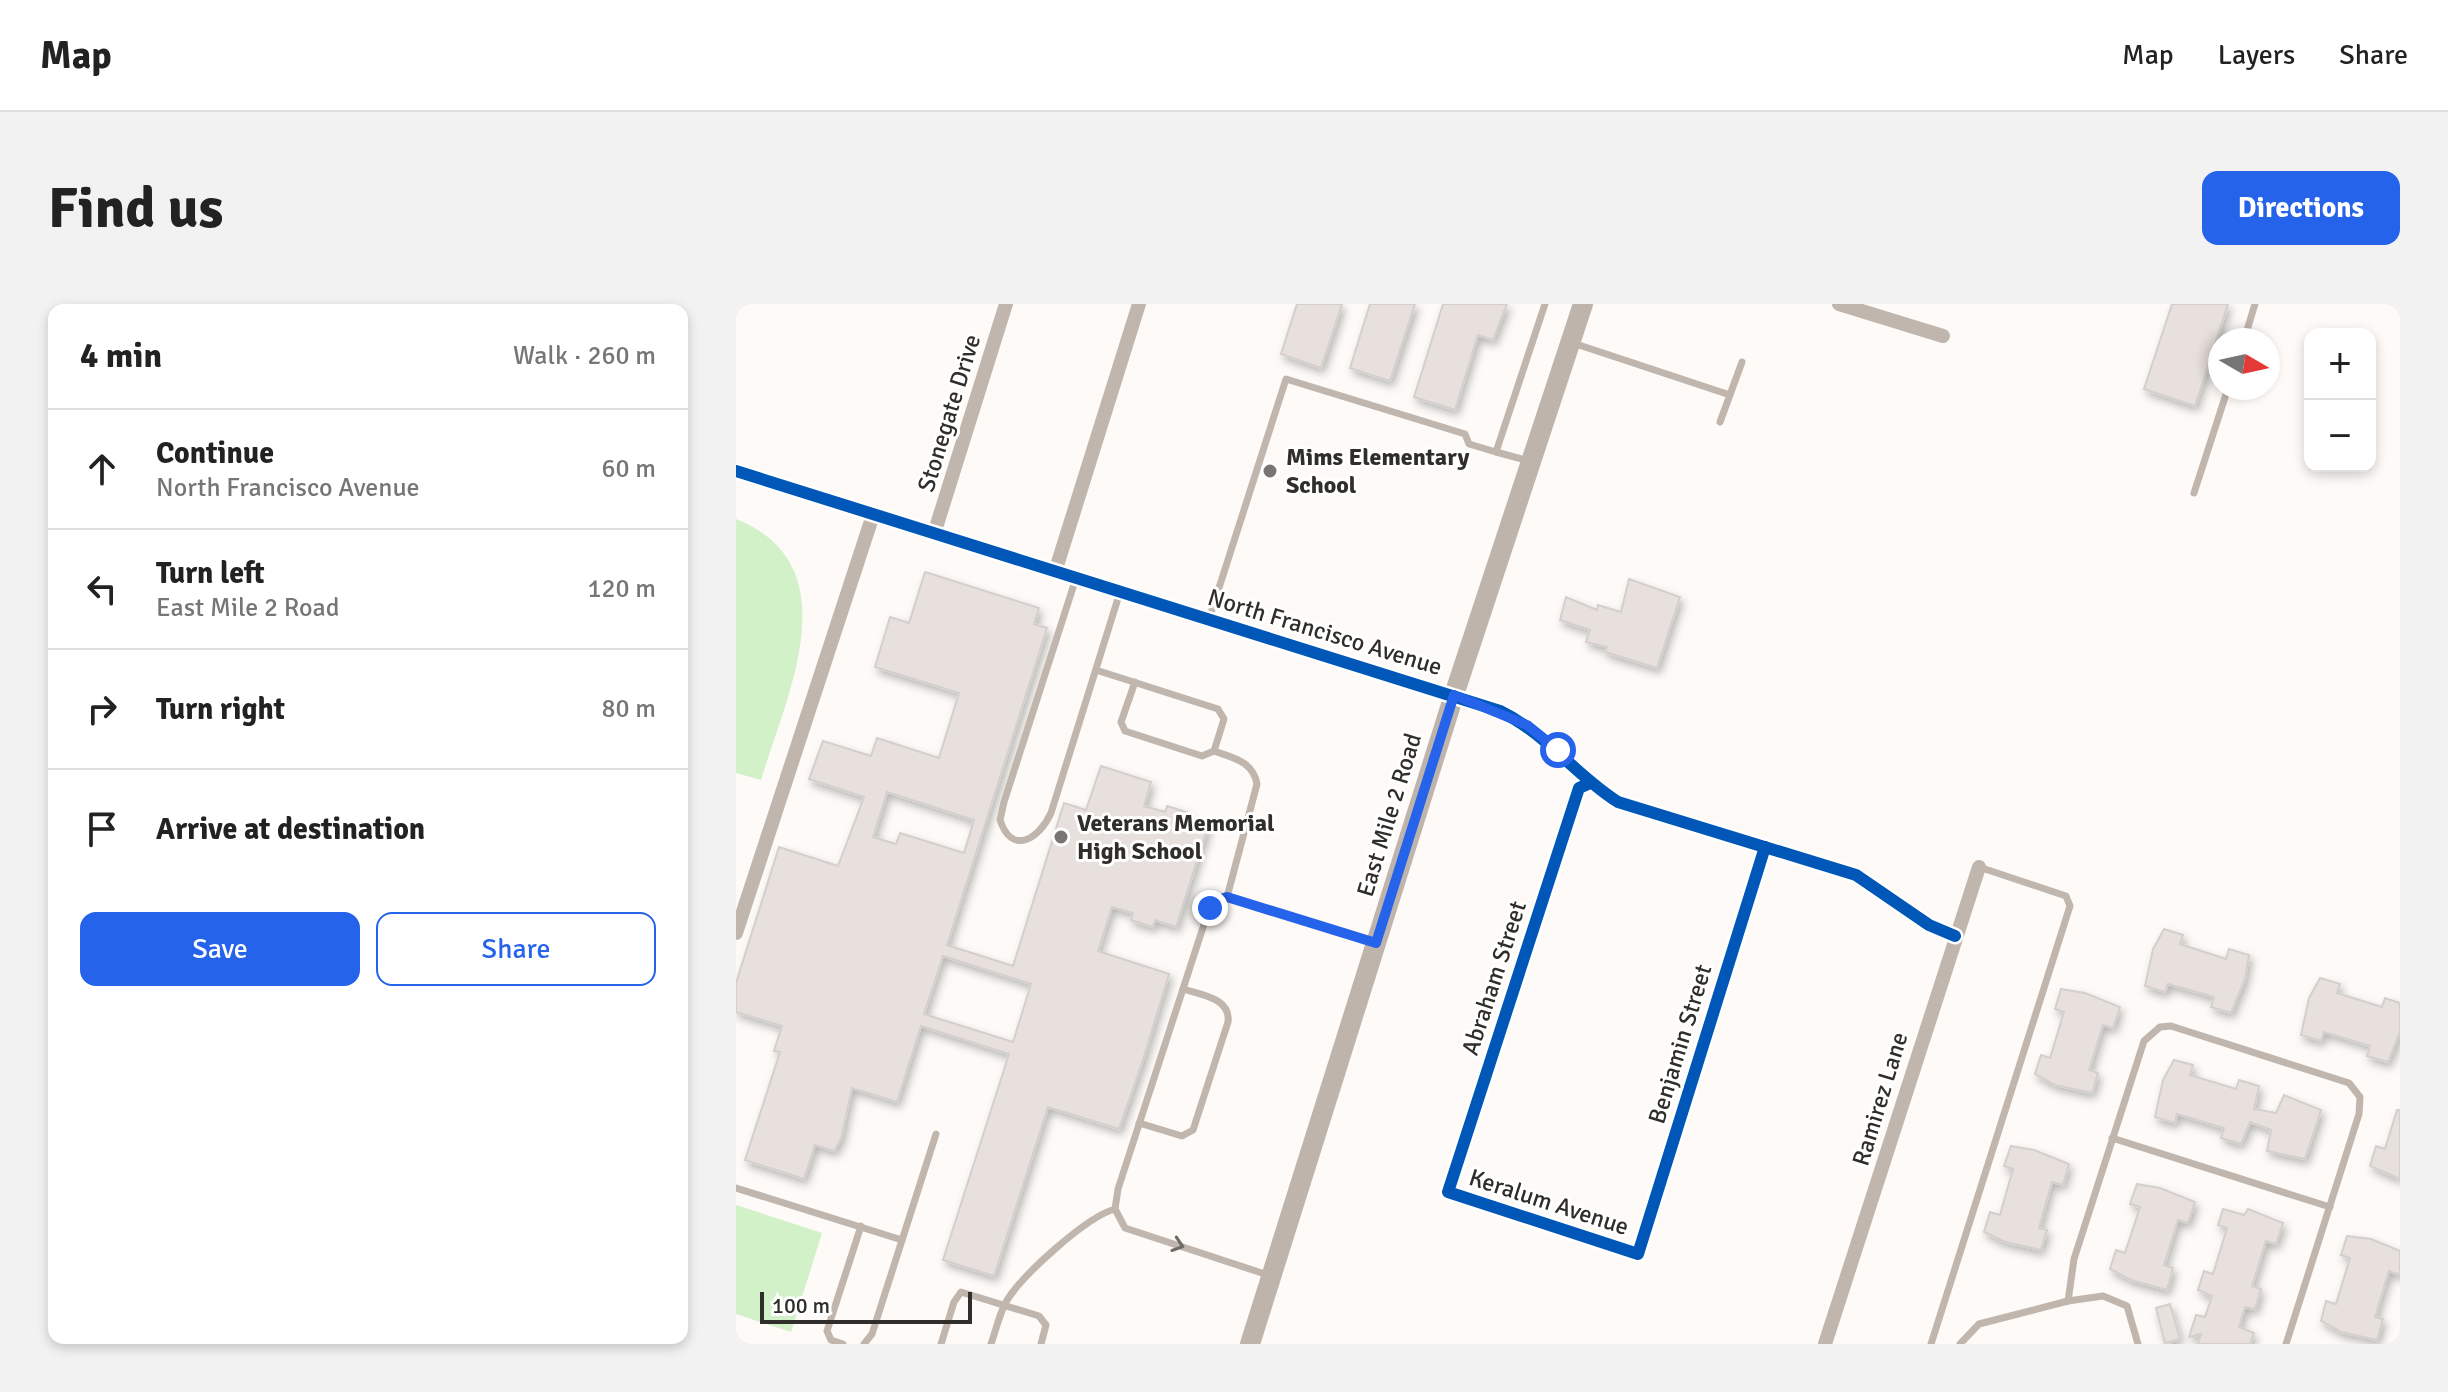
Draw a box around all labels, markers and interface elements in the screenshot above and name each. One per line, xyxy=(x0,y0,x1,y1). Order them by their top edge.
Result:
text: Map xyxy=(40,32,112,79)
text: Map xyxy=(2122,38,2174,72)
text: Layers xyxy=(2218,38,2295,72)
text: Share xyxy=(2339,38,2408,72)
button: Directions xyxy=(2202,171,2400,245)
text: Find us xyxy=(48,174,223,243)
north arrow xyxy=(2208,328,2280,400)
map controls xyxy=(2304,328,2376,472)
button: + xyxy=(2304,328,2376,400)
street label: Stonegate Drive xyxy=(911,331,987,495)
text: 4 min xyxy=(80,335,162,377)
text: Walk · 260 m xyxy=(513,340,656,372)
button: − xyxy=(2304,400,2376,472)
text: Continue xyxy=(156,435,274,472)
place label: Mims Elementary School xyxy=(1286,442,1470,500)
icon: ahead xyxy=(80,447,124,491)
text: 60 m xyxy=(601,453,656,485)
marker: Mims Elementary School xyxy=(1261,462,1279,480)
text: North Francisco Avenue xyxy=(156,472,420,504)
text: Turn left xyxy=(156,555,265,592)
icon: left xyxy=(80,567,124,611)
text: 120 m xyxy=(587,573,656,605)
street label: North Francisco Avenue xyxy=(1204,582,1446,682)
text: East Mile 2 Road xyxy=(156,592,339,624)
icon: right xyxy=(80,687,124,731)
text: Turn right xyxy=(156,691,285,728)
text: 80 m xyxy=(601,693,656,725)
street label: East Mile 2 Road xyxy=(1350,730,1428,900)
route start xyxy=(1540,732,1576,768)
icon: arrive xyxy=(80,807,124,851)
place label: Veterans Memorial High School xyxy=(1077,808,1275,866)
text: Arrive at destination xyxy=(156,811,425,848)
marker: Veterans Memorial High School xyxy=(1052,828,1070,846)
route end xyxy=(1192,890,1228,926)
street label: Abraham Street xyxy=(1455,897,1533,1059)
button: Save xyxy=(80,912,360,986)
button: Share xyxy=(376,912,656,986)
street label: Benjamin Street xyxy=(1642,961,1718,1127)
street label: Ramirez Lane xyxy=(1845,1029,1915,1169)
street label: Keralum Avenue xyxy=(1465,1162,1633,1242)
one-way arrow xyxy=(1171,1236,1184,1252)
scale bar xyxy=(760,1288,972,1324)
text: 100 m xyxy=(772,1292,830,1319)

